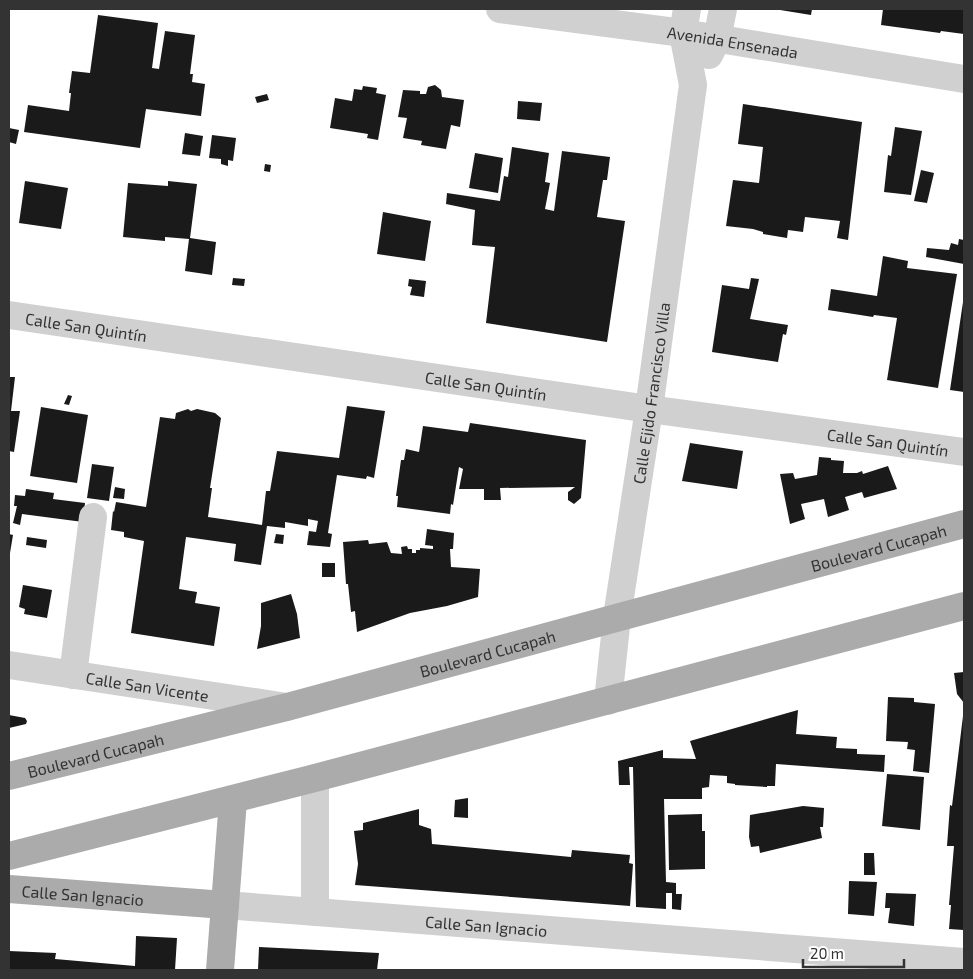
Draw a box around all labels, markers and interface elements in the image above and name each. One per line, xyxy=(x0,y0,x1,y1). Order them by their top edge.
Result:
street label: Avenida Ensenada xyxy=(666,22,800,61)
street label: Calle Ejido Francisco Villa xyxy=(628,301,673,485)
street label: Calle San Quintín xyxy=(24,308,148,345)
street label: Calle San Quintín xyxy=(424,367,548,403)
street label: Calle San Quintín xyxy=(826,424,950,459)
street label: Boulevard Cucapah xyxy=(808,520,948,575)
street label: Boulevard Cucapah xyxy=(417,625,557,680)
street label: Calle San Vicente xyxy=(85,667,210,705)
street label: Boulevard Cucapah xyxy=(25,728,166,781)
street label: Calle San Ignacio xyxy=(21,880,145,908)
street label: Calle San Ignacio xyxy=(424,911,548,939)
scale bar xyxy=(803,936,904,968)
text: 20 m xyxy=(810,944,844,962)

